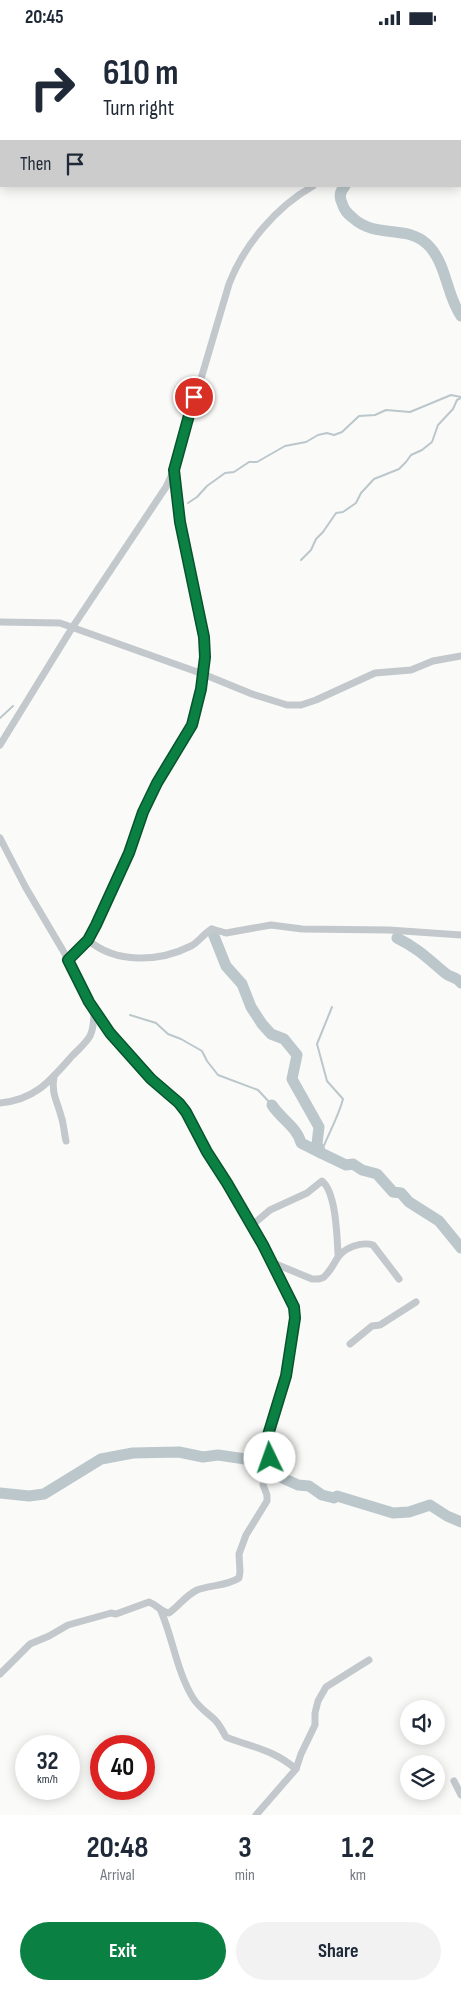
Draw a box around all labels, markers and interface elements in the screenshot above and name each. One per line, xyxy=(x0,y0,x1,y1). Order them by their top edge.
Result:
text: 20:45 xyxy=(25,6,64,29)
text: 610 m xyxy=(103,52,179,95)
icon: right xyxy=(20,55,85,120)
text: Turn right xyxy=(103,95,174,122)
icon: arrive xyxy=(61,150,89,178)
text: Then xyxy=(20,153,51,176)
pin xyxy=(173,376,215,418)
icon: arrive xyxy=(180,383,208,411)
position arrow xyxy=(243,1431,295,1483)
map controls xyxy=(400,1700,445,1800)
button: sound xyxy=(400,1700,445,1745)
speed limit sign: 40 xyxy=(90,1735,155,1800)
text: 32 xyxy=(36,1746,59,1777)
button: layers xyxy=(400,1755,445,1800)
text: km/h xyxy=(37,1772,58,1787)
text: 20:48 xyxy=(86,1830,148,1866)
text: 3 xyxy=(238,1830,252,1866)
text: 1.2 xyxy=(341,1830,374,1866)
text: Arrival xyxy=(100,1866,135,1885)
text: min xyxy=(235,1866,255,1885)
text: km xyxy=(350,1866,366,1885)
button: Exit xyxy=(20,1922,226,1980)
button: Share xyxy=(236,1922,441,1980)

